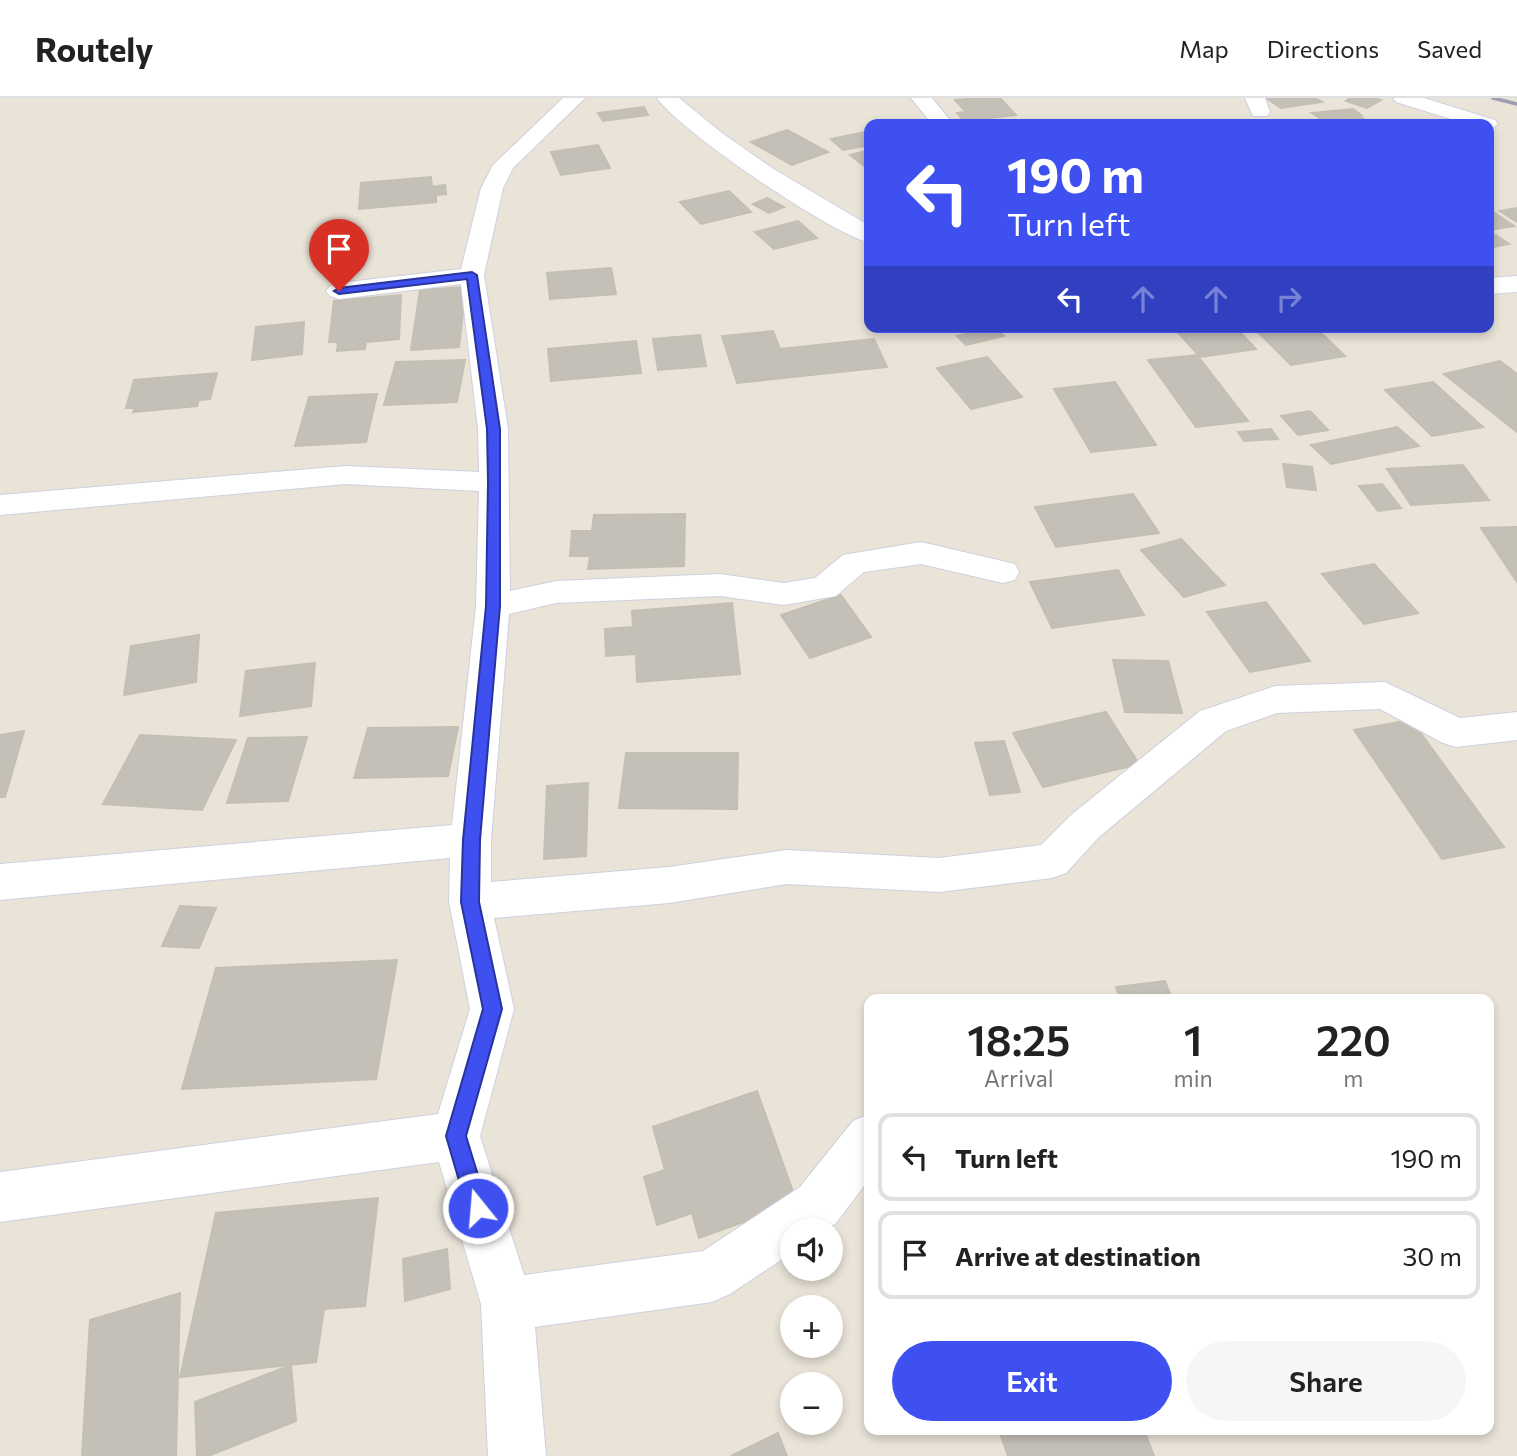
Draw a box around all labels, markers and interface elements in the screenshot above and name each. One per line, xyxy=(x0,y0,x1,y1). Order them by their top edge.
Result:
text: Routely xyxy=(35,28,153,69)
text: Map xyxy=(1179,34,1229,63)
text: Directions xyxy=(1267,34,1379,63)
text: Saved xyxy=(1417,34,1482,63)
text: 190 m xyxy=(1007,143,1144,203)
icon: left xyxy=(892,147,983,238)
text: Turn left xyxy=(1007,203,1131,243)
pin xyxy=(309,219,369,291)
icon: arrive xyxy=(320,230,358,268)
icon: left xyxy=(1051,280,1089,318)
icon: ahead xyxy=(1124,280,1162,318)
icon: ahead xyxy=(1197,280,1235,318)
icon: right xyxy=(1270,280,1308,318)
text: 18:25 xyxy=(967,1013,1070,1065)
text: 1 xyxy=(1184,1013,1202,1065)
text: 220 xyxy=(1316,1013,1391,1065)
text: Arrival xyxy=(984,1064,1054,1092)
text: min xyxy=(1174,1064,1213,1092)
text: m xyxy=(1343,1064,1363,1092)
icon: left xyxy=(896,1138,934,1176)
text: Turn left xyxy=(955,1142,1058,1173)
text: 190 m xyxy=(1390,1142,1462,1173)
position arrow xyxy=(441,1171,515,1245)
map controls xyxy=(780,1218,843,1435)
button: sound xyxy=(780,1218,843,1281)
icon: arrive xyxy=(896,1236,934,1274)
text: Arrive at destination xyxy=(955,1240,1201,1271)
text: 30 m xyxy=(1403,1240,1462,1271)
button: + xyxy=(780,1295,843,1358)
button: Exit xyxy=(892,1341,1172,1421)
button: Share xyxy=(1186,1341,1466,1421)
button: − xyxy=(780,1372,843,1435)

